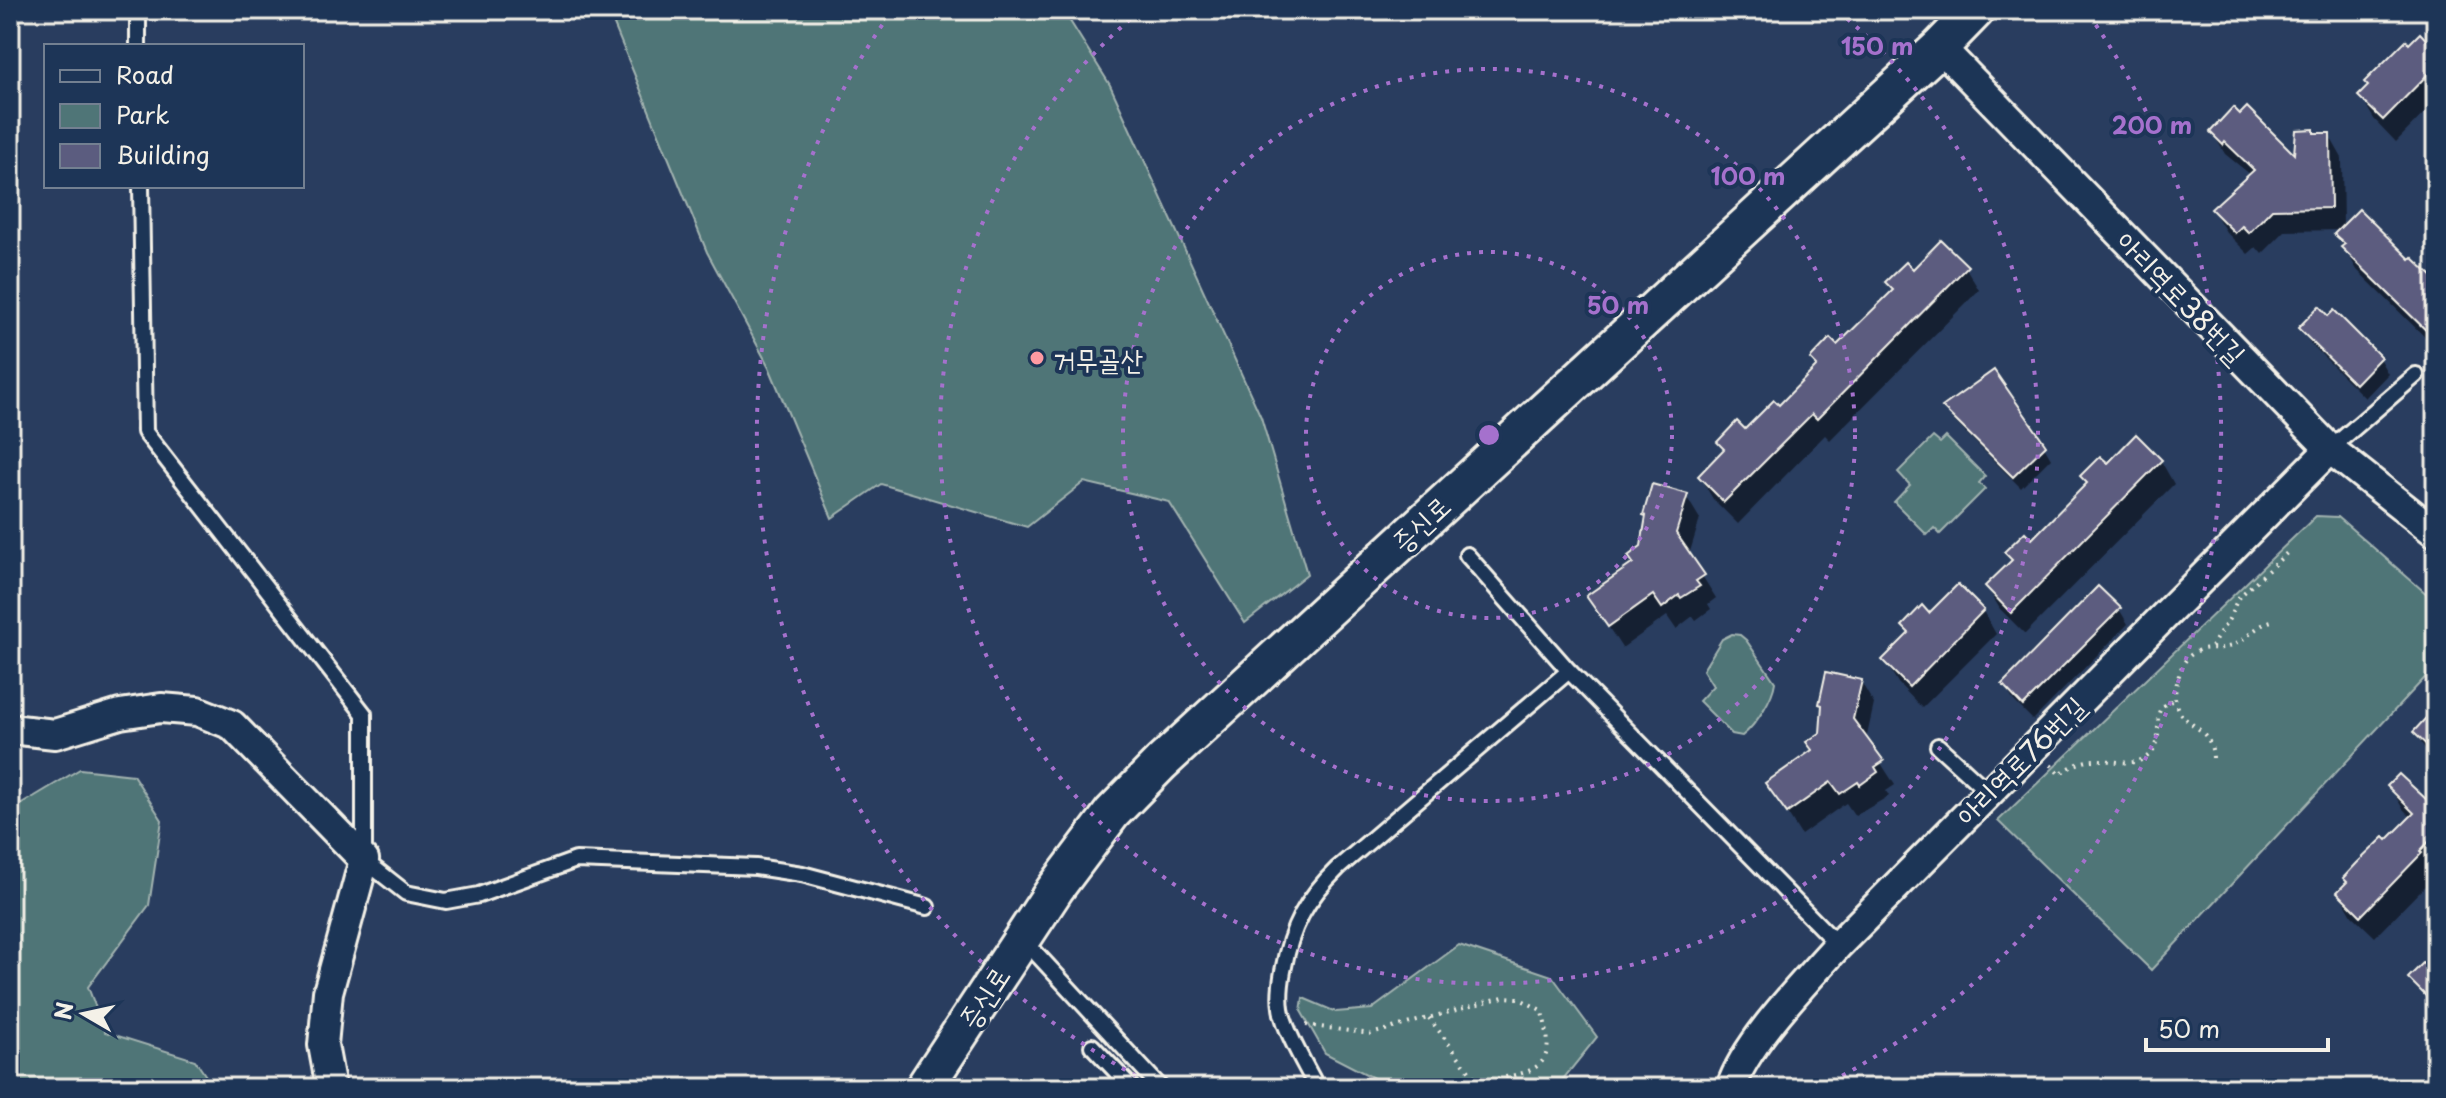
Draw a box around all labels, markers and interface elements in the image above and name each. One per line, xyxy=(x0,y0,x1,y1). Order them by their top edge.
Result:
text: 150 m xyxy=(1841,27,1913,63)
legend xyxy=(44,44,304,188)
text: Road xyxy=(116,56,174,92)
text: Park xyxy=(116,96,170,132)
text: 200 m xyxy=(2112,106,2192,142)
text: Building xyxy=(116,136,210,172)
text: 100 m xyxy=(1711,157,1785,193)
street label: 아리역로38번길 xyxy=(2107,220,2257,374)
text: 50 m xyxy=(1587,286,1649,322)
place label: 거무골산 xyxy=(1053,337,1144,380)
marker: 거무골산 xyxy=(1028,349,1046,367)
centre of rings xyxy=(1475,421,1503,449)
street label: 증신로 xyxy=(1381,484,1459,562)
street label: 아리역로76번길 xyxy=(1945,685,2095,835)
street label: 증신로 xyxy=(947,957,1019,1037)
north arrow xyxy=(44,974,124,1054)
text: N xyxy=(45,999,80,1022)
scale bar xyxy=(2146,1002,2328,1052)
text: 50 m xyxy=(2158,1010,2220,1046)

